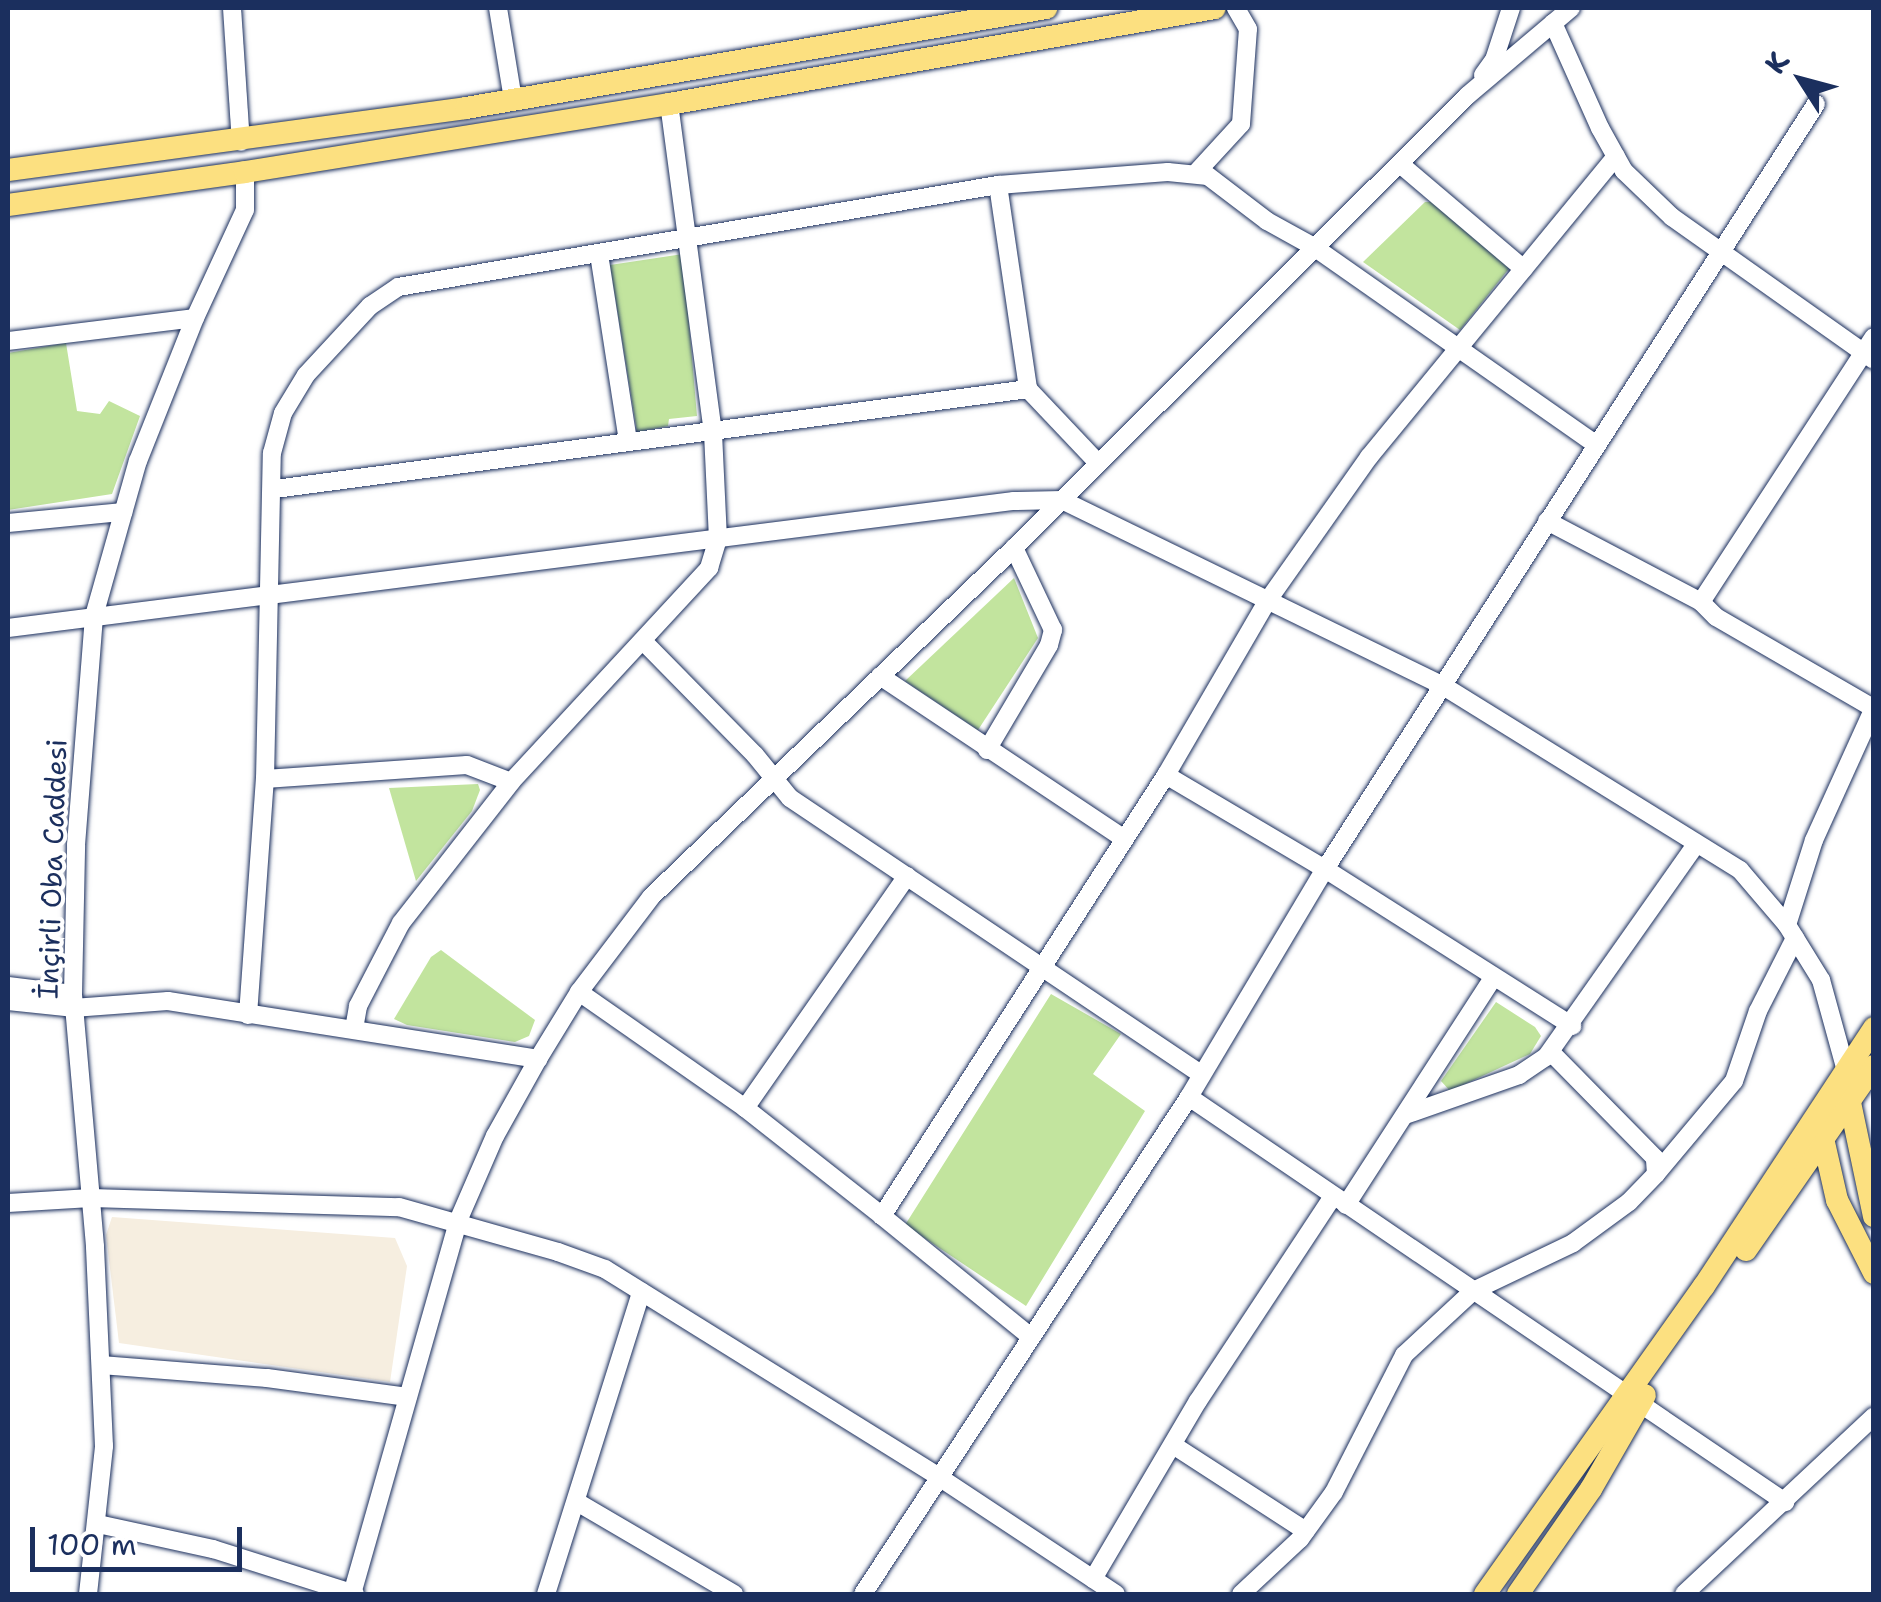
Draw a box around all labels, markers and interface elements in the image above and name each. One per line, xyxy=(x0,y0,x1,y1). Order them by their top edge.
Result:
north arrow xyxy=(1751,30,1851,130)
text: K xyxy=(1756,43,1798,81)
street label: İnçirli Oba Caddesi xyxy=(31,738,73,1000)
scale bar xyxy=(35,1507,248,1569)
text: 100 m xyxy=(47,1524,137,1565)

